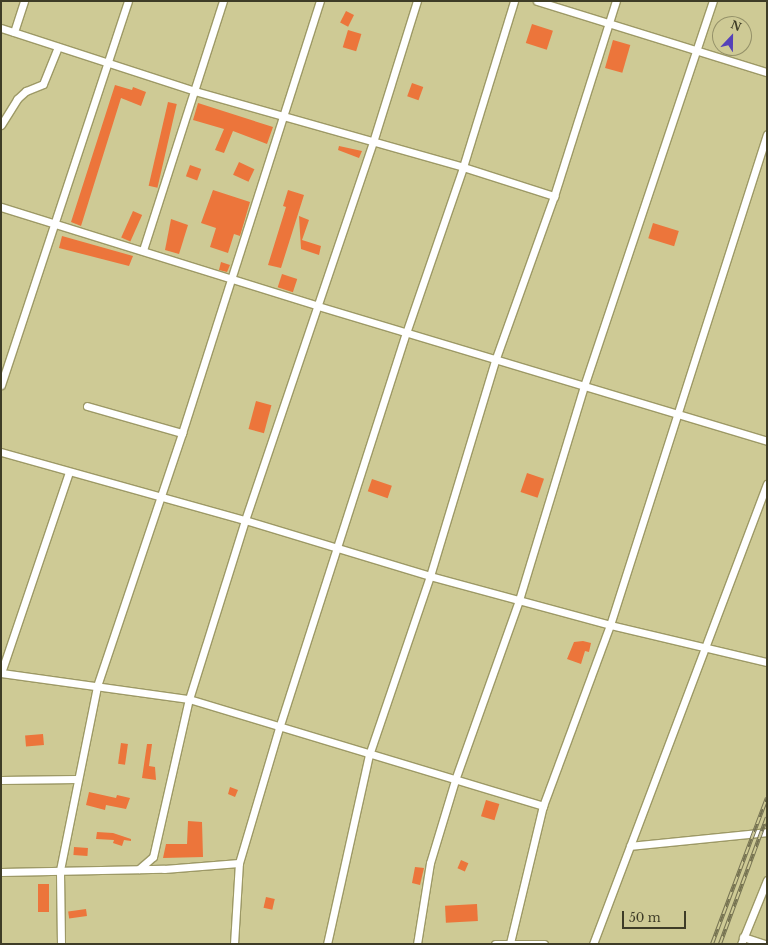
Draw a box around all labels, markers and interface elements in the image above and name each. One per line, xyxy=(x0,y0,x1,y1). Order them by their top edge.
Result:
north arrow xyxy=(712,16,752,56)
text: N xyxy=(729,17,744,34)
scale bar xyxy=(624,903,688,929)
text: 50 m xyxy=(629,910,661,925)

